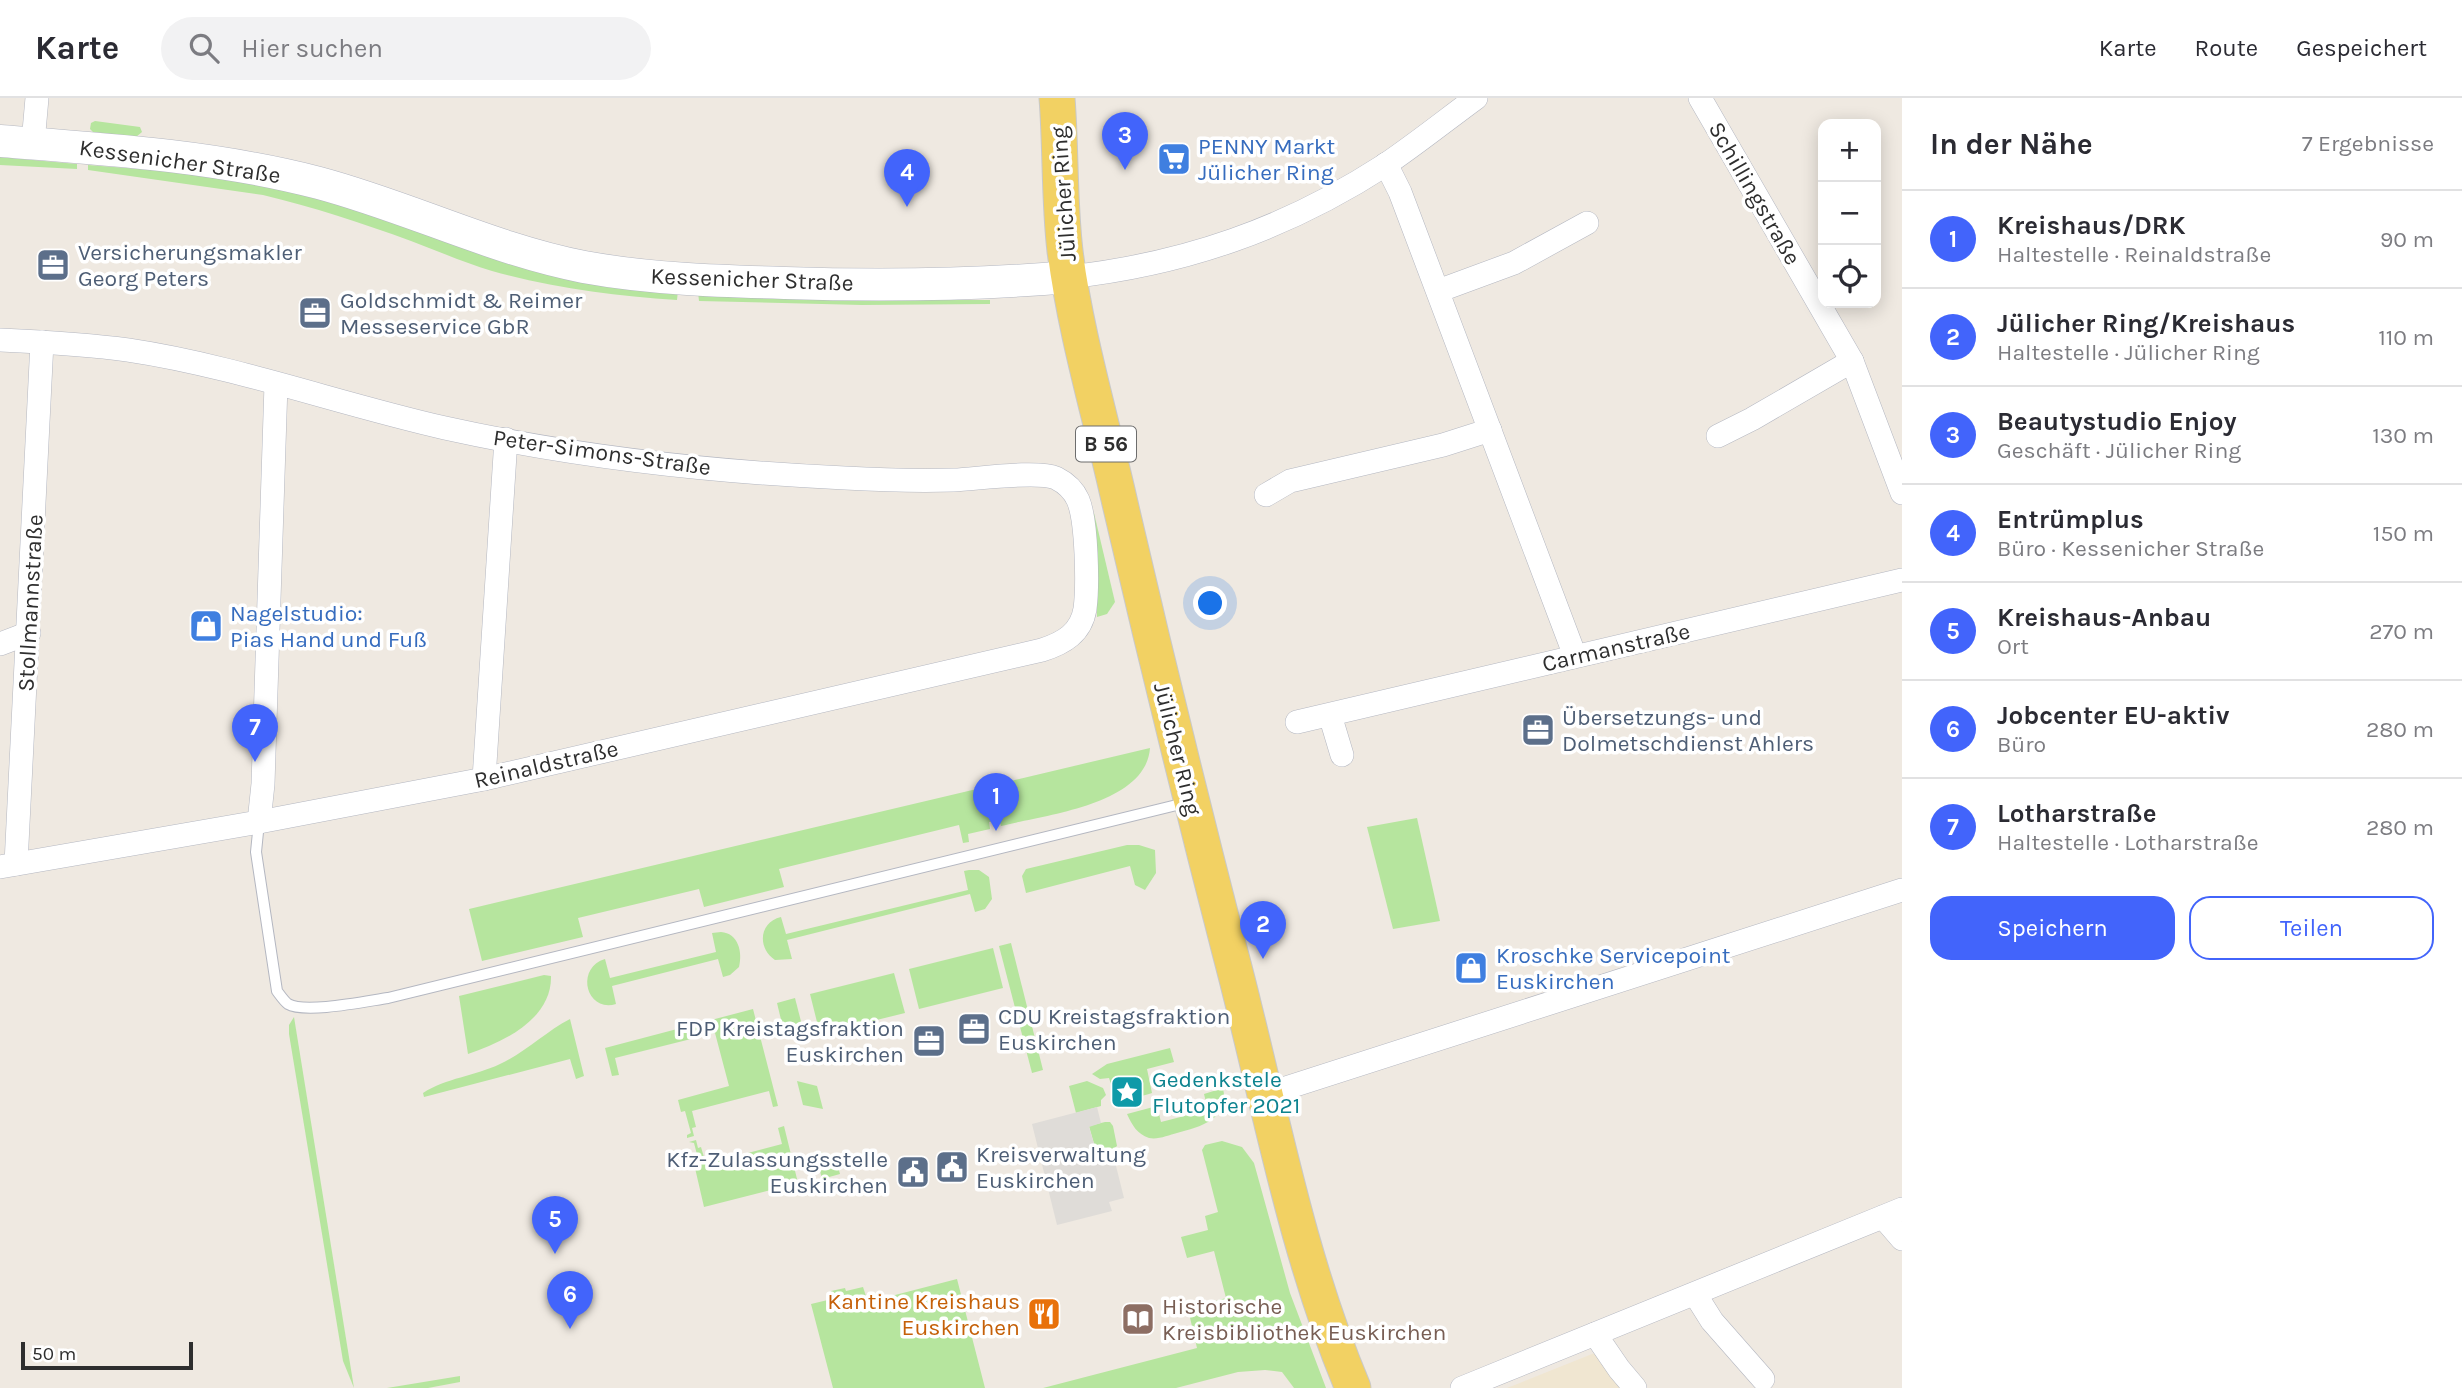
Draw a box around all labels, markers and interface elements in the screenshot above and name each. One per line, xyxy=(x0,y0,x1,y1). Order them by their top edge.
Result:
search box xyxy=(161,17,651,80)
text: Karte xyxy=(35,29,119,67)
icon: search xyxy=(185,29,223,67)
text: Hier suchen xyxy=(241,33,383,64)
text: Karte xyxy=(2099,34,2157,62)
text: Route xyxy=(2195,34,2258,62)
text: Gespeichert xyxy=(2296,34,2427,62)
pin: 3 xyxy=(1102,112,1148,170)
street label: Schillingstraße xyxy=(1703,117,1806,270)
map controls xyxy=(1818,119,1881,308)
button: + xyxy=(1818,119,1881,182)
street label: Jülicher Ring xyxy=(1045,125,1082,263)
text: In der Nähe xyxy=(1930,126,2093,162)
text: 7 Ergebnisse xyxy=(2302,130,2434,157)
place label: PENNY Markt Jülicher Ring xyxy=(1198,133,1336,186)
street label: Kessenicher Straße xyxy=(77,134,282,189)
supermarket icon: PENNY Markt Jülicher Ring xyxy=(1155,140,1193,178)
pin: 4 xyxy=(884,149,930,207)
button: − xyxy=(1818,182,1881,245)
text: Kreishaus/DRK xyxy=(1997,210,2186,241)
text: 1 xyxy=(1949,226,1957,253)
text: 90 m xyxy=(2380,226,2434,253)
place label: Versicherungsmakler Georg Peters xyxy=(78,239,302,292)
text: Haltestelle · Reinaldstraße xyxy=(1997,241,2271,268)
button: locate xyxy=(1818,245,1881,308)
office icon: Versicherungsmakler Georg Peters xyxy=(34,246,72,284)
street label: Kessenicher Straße xyxy=(650,262,854,297)
place label: Goldschmidt & Reimer Messeservice GbR xyxy=(340,287,583,340)
office icon: Goldschmidt & Reimer Messeservice GbR xyxy=(296,294,334,332)
text: Jülicher Ring/Kreishaus xyxy=(1997,308,2295,339)
text: 2 xyxy=(1946,324,1960,351)
text: 110 m xyxy=(2378,324,2434,351)
text: Haltestelle · Jülicher Ring xyxy=(1997,339,2260,366)
text: Beautystudio Enjoy xyxy=(1997,406,2237,437)
text: 3 xyxy=(1946,422,1960,449)
text: 130 m xyxy=(2372,422,2434,449)
street label: Peter-Simons-Straße xyxy=(491,424,713,481)
road number: B 56 xyxy=(1076,426,1136,462)
text: Geschäft · Jülicher Ring xyxy=(1997,437,2241,464)
text: Entrümplus xyxy=(1997,504,2144,535)
street label: Stollmannstraße xyxy=(12,514,49,692)
text: 4 xyxy=(1946,520,1960,547)
text: 150 m xyxy=(2373,520,2434,547)
text: Büro · Kessenicher Straße xyxy=(1997,535,2264,562)
your location xyxy=(1193,586,1227,620)
place label: Nagelstudio: Pias Hand und Fuß xyxy=(230,600,427,653)
text: Kreishaus-Anbau xyxy=(1997,602,2211,633)
shop icon: Nagelstudio: Pias Hand und Fuß xyxy=(187,607,225,645)
street label: Carmanstraße xyxy=(1540,617,1693,678)
text: 5 xyxy=(1946,618,1960,645)
text: 270 m xyxy=(2369,618,2434,645)
text: Ort xyxy=(1997,633,2029,660)
street label: Jülicher Ring xyxy=(1148,680,1207,818)
text: Jobcenter EU-aktiv xyxy=(1997,700,2230,731)
pin: 7 xyxy=(232,704,278,762)
place label: Übersetzungs- und Dolmetschdienst Ahlers xyxy=(1562,704,1814,757)
office icon: Übersetzungs- und Dolmetschdienst Ahlers xyxy=(1519,711,1557,749)
text: 6 xyxy=(1946,716,1960,743)
text: 280 m xyxy=(2366,716,2434,743)
text: Büro xyxy=(1997,731,2046,758)
street label: Reinaldstraße xyxy=(471,735,621,794)
pin: 1 xyxy=(973,773,1019,831)
text: Lotharstraße xyxy=(1997,798,2156,829)
text: 7 xyxy=(1947,814,1959,841)
text: 280 m xyxy=(2366,814,2434,841)
text: Haltestelle · Lotharstraße xyxy=(1997,829,2259,856)
button: Speichern xyxy=(1930,896,2175,960)
button: Teilen xyxy=(2189,896,2434,960)
pin: 2 xyxy=(1240,901,1286,959)
place label: Kroschke Servicepoint Euskirchen xyxy=(1496,942,1731,995)
shop icon: Kroschke Servicepoint Euskirchen xyxy=(1452,949,1490,987)
place label: CDU Kreistagsfraktion Euskirchen xyxy=(998,1003,1230,1056)
office icon: CDU Kreistagsfraktion Euskirchen xyxy=(955,1010,993,1048)
place label: FDP Kreistagsfraktion Euskirchen xyxy=(676,1015,904,1068)
office icon: FDP Kreistagsfraktion Euskirchen xyxy=(910,1022,948,1060)
place label: Gedenkstele Flutopfer 2021 xyxy=(1152,1066,1300,1119)
place icon: Gedenkstele Flutopfer 2021 xyxy=(1108,1073,1146,1111)
place label: Kreisverwaltung Euskirchen xyxy=(976,1141,1146,1194)
place label: Kfz-Zulassungsstelle Euskirchen xyxy=(666,1146,888,1199)
public building icon: Kreisverwaltung Euskirchen xyxy=(933,1148,971,1186)
public building icon: Kfz-Zulassungsstelle Euskirchen xyxy=(894,1153,932,1191)
pin: 5 xyxy=(532,1196,578,1254)
pin: 6 xyxy=(547,1271,593,1329)
place label: Kantine Kreishaus Euskirchen xyxy=(827,1288,1020,1341)
place label: Historische Kreisbibliothek Euskirchen xyxy=(1162,1293,1446,1346)
restaurant icon: Kantine Kreishaus Euskirchen xyxy=(1025,1295,1063,1333)
library icon: Historische Kreisbibliothek Euskirchen xyxy=(1119,1300,1157,1338)
scale bar xyxy=(21,1339,192,1371)
text: 50 m xyxy=(32,1343,76,1365)

